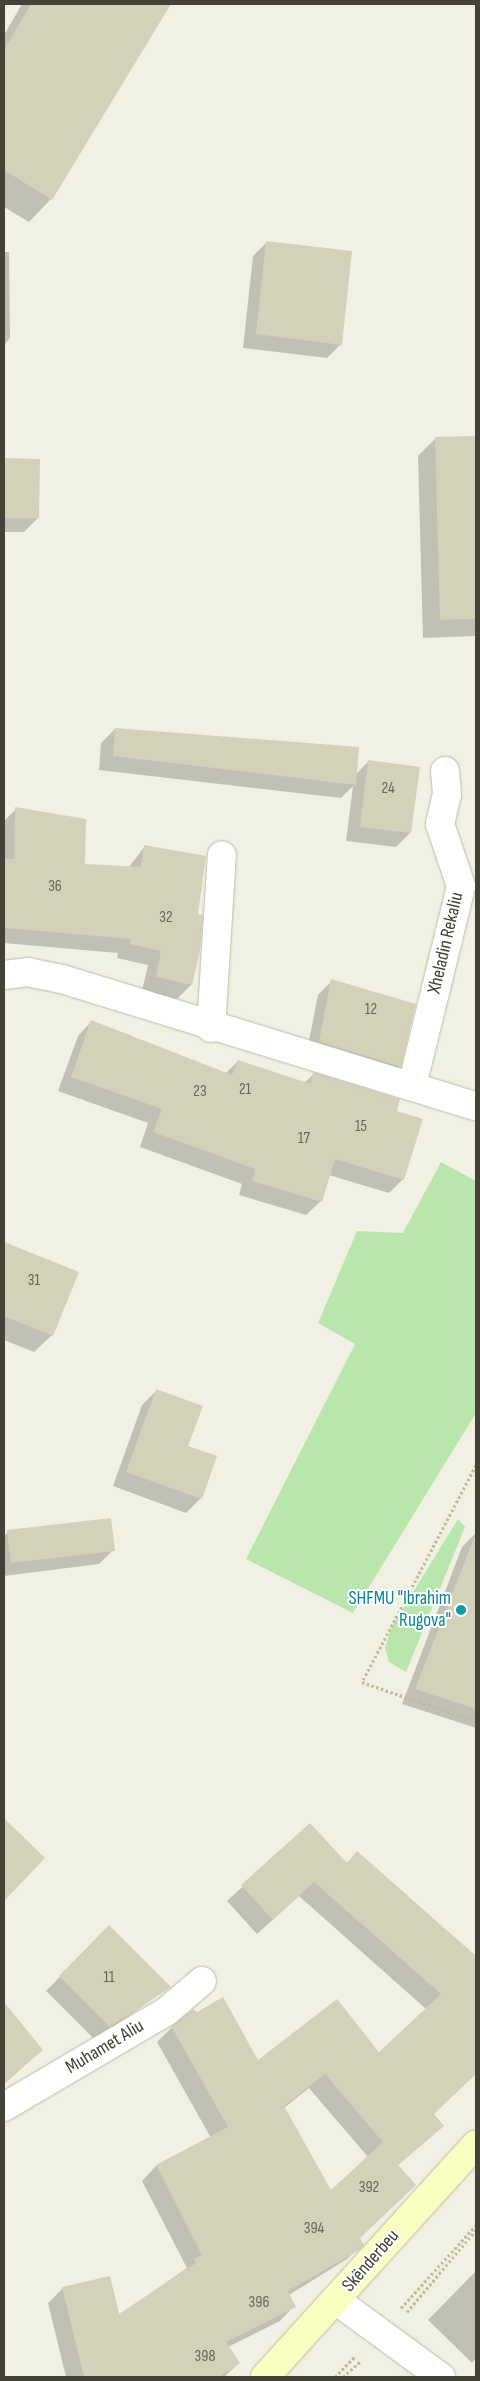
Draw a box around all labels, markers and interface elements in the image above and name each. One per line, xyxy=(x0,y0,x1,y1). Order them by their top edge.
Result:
house number: 24 xyxy=(381,779,395,799)
house number: 36 xyxy=(48,877,62,897)
street label: Xheladin Rekaliu xyxy=(423,890,469,996)
house number: 32 xyxy=(159,908,173,928)
house number: 12 xyxy=(365,1000,377,1020)
house number: 21 xyxy=(239,1080,251,1100)
house number: 23 xyxy=(193,1082,207,1102)
house number: 15 xyxy=(355,1117,367,1137)
house number: 17 xyxy=(298,1129,310,1149)
house number: 31 xyxy=(28,1271,40,1291)
place label: SHFMU "Ibrahim Rugova" xyxy=(348,1588,451,1632)
marker: SHFMU "Ibrahim Rugova" xyxy=(455,1604,467,1616)
house number: 11 xyxy=(103,1968,115,1988)
street label: Muhamet Aliu xyxy=(62,2015,148,2079)
house number: 392 xyxy=(359,2178,379,2198)
house number: 394 xyxy=(304,2219,324,2239)
street label: Skënderbeu xyxy=(338,2225,404,2297)
house number: 396 xyxy=(249,2293,269,2313)
house number: 398 xyxy=(195,2347,215,2367)

